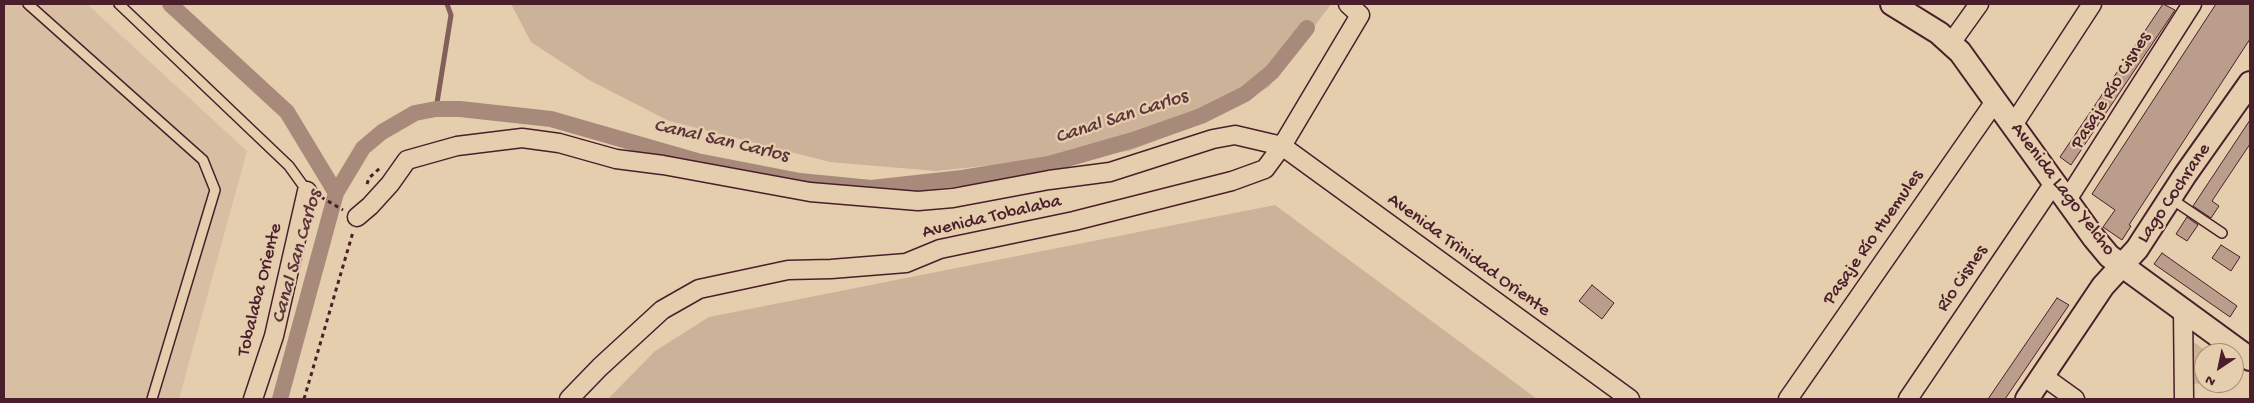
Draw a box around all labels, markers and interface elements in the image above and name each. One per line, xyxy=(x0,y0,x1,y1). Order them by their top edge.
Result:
street label: Pasaje Río Cisnes xyxy=(2067,28,2157,154)
water label: Canal San Carlos xyxy=(1053,85,1191,151)
water label: Canal San Carlos xyxy=(651,115,791,169)
street label: Avenida Lago Yelcho xyxy=(2005,119,2119,261)
street label: Lago Cochrane xyxy=(2133,140,2217,248)
street label: Pasaje Río Huemules xyxy=(1819,166,1929,310)
water label: Canal San Carlos xyxy=(268,188,328,326)
street label: Avenida Trinidad Oriente xyxy=(1382,189,1554,323)
street label: Avenida Tobalaba xyxy=(920,191,1064,245)
street label: Tobalaba Oriente xyxy=(233,221,289,359)
street label: Río Cisnes xyxy=(1932,241,1994,317)
north arrow xyxy=(2194,343,2244,393)
text: N xyxy=(2202,370,2219,390)

